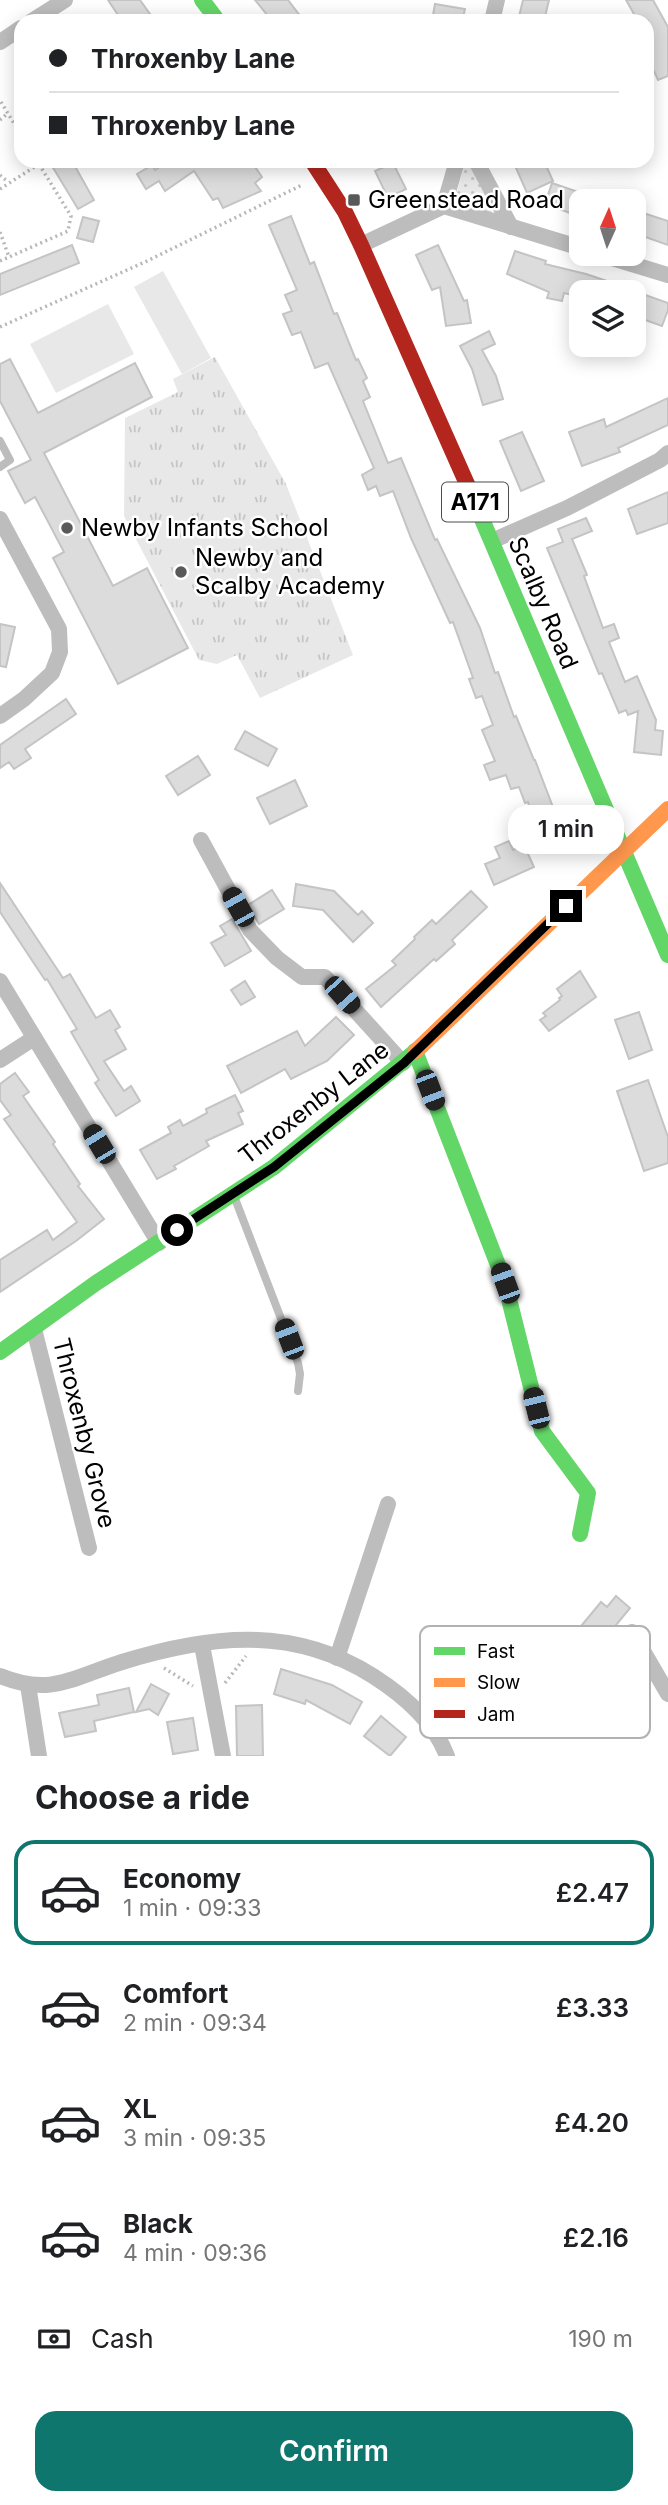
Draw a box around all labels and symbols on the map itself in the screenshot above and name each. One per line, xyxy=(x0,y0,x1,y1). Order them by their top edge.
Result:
place label: Greenstead Road xyxy=(368,185,564,214)
north arrow xyxy=(569,189,646,266)
marker: Greenstead Road xyxy=(346,192,362,208)
road number: A171 xyxy=(442,482,508,522)
place label: Newby Infants School xyxy=(81,513,328,542)
marker: Newby Infants School xyxy=(59,520,75,536)
street label: Scalby Road xyxy=(503,532,584,673)
place label: Newby and Scalby Academy xyxy=(195,543,385,600)
marker: Newby and Scalby Academy xyxy=(173,564,189,580)
callout: 1 min xyxy=(508,804,624,853)
car xyxy=(219,884,258,930)
route end xyxy=(550,890,582,922)
car xyxy=(321,972,364,1018)
street label: Throxenby Lane xyxy=(233,1035,395,1170)
car xyxy=(413,1067,448,1113)
car xyxy=(80,1121,119,1167)
route start xyxy=(161,1214,193,1246)
car xyxy=(488,1260,523,1306)
car xyxy=(272,1316,307,1362)
street label: Throxenby Grove xyxy=(47,1335,122,1531)
car xyxy=(521,1385,552,1431)
legend xyxy=(420,1626,650,1738)
text: Fast xyxy=(477,1640,515,1663)
text: Slow xyxy=(477,1671,520,1694)
text: Jam xyxy=(477,1703,515,1726)

